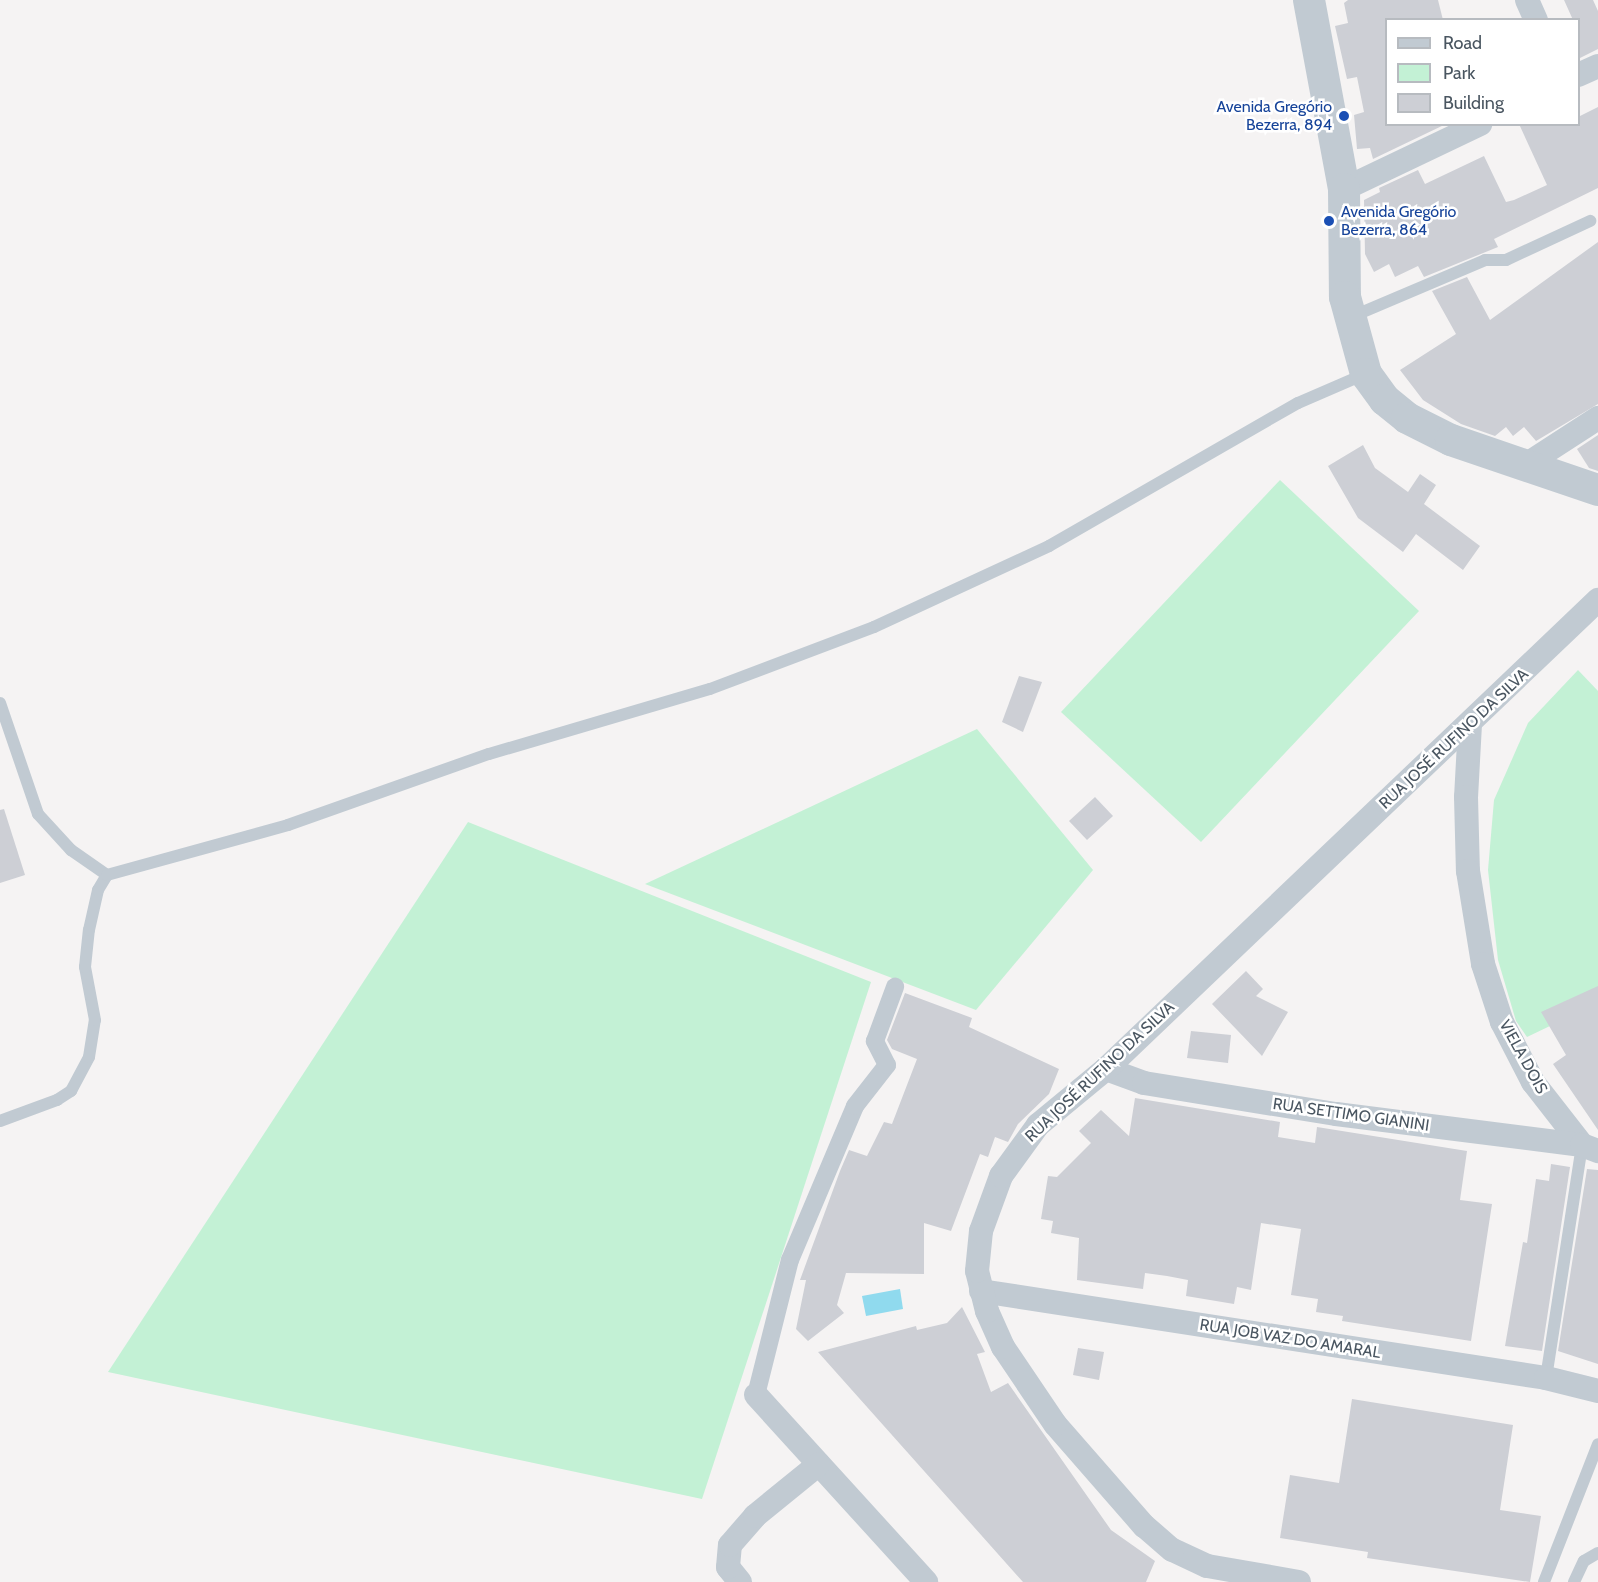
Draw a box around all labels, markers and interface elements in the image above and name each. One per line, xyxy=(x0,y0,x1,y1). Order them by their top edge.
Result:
legend xyxy=(1385,18,1580,126)
text: Road xyxy=(1443,32,1482,54)
text: Park xyxy=(1443,62,1475,84)
text: Building xyxy=(1443,92,1504,114)
place label: Avenida Gregório Bezerra, 894 xyxy=(1217,97,1332,135)
marker: Avenida Gregório Bezerra, 894 xyxy=(1337,109,1351,123)
place label: Avenida Gregório Bezerra, 864 xyxy=(1341,202,1456,240)
marker: Avenida Gregório Bezerra, 864 xyxy=(1322,214,1336,228)
street label: RUA JOSÉ RUFINO DA SILVA xyxy=(1375,665,1533,813)
street label: RUA JOSÉ RUFINO DA SILVA xyxy=(1021,998,1179,1146)
street label: VIELA DOIS xyxy=(1495,1017,1551,1097)
street label: RUA SETTIMO GIANINI xyxy=(1271,1095,1431,1135)
street label: RUA JOB VAZ DO AMARAL xyxy=(1198,1315,1382,1363)

